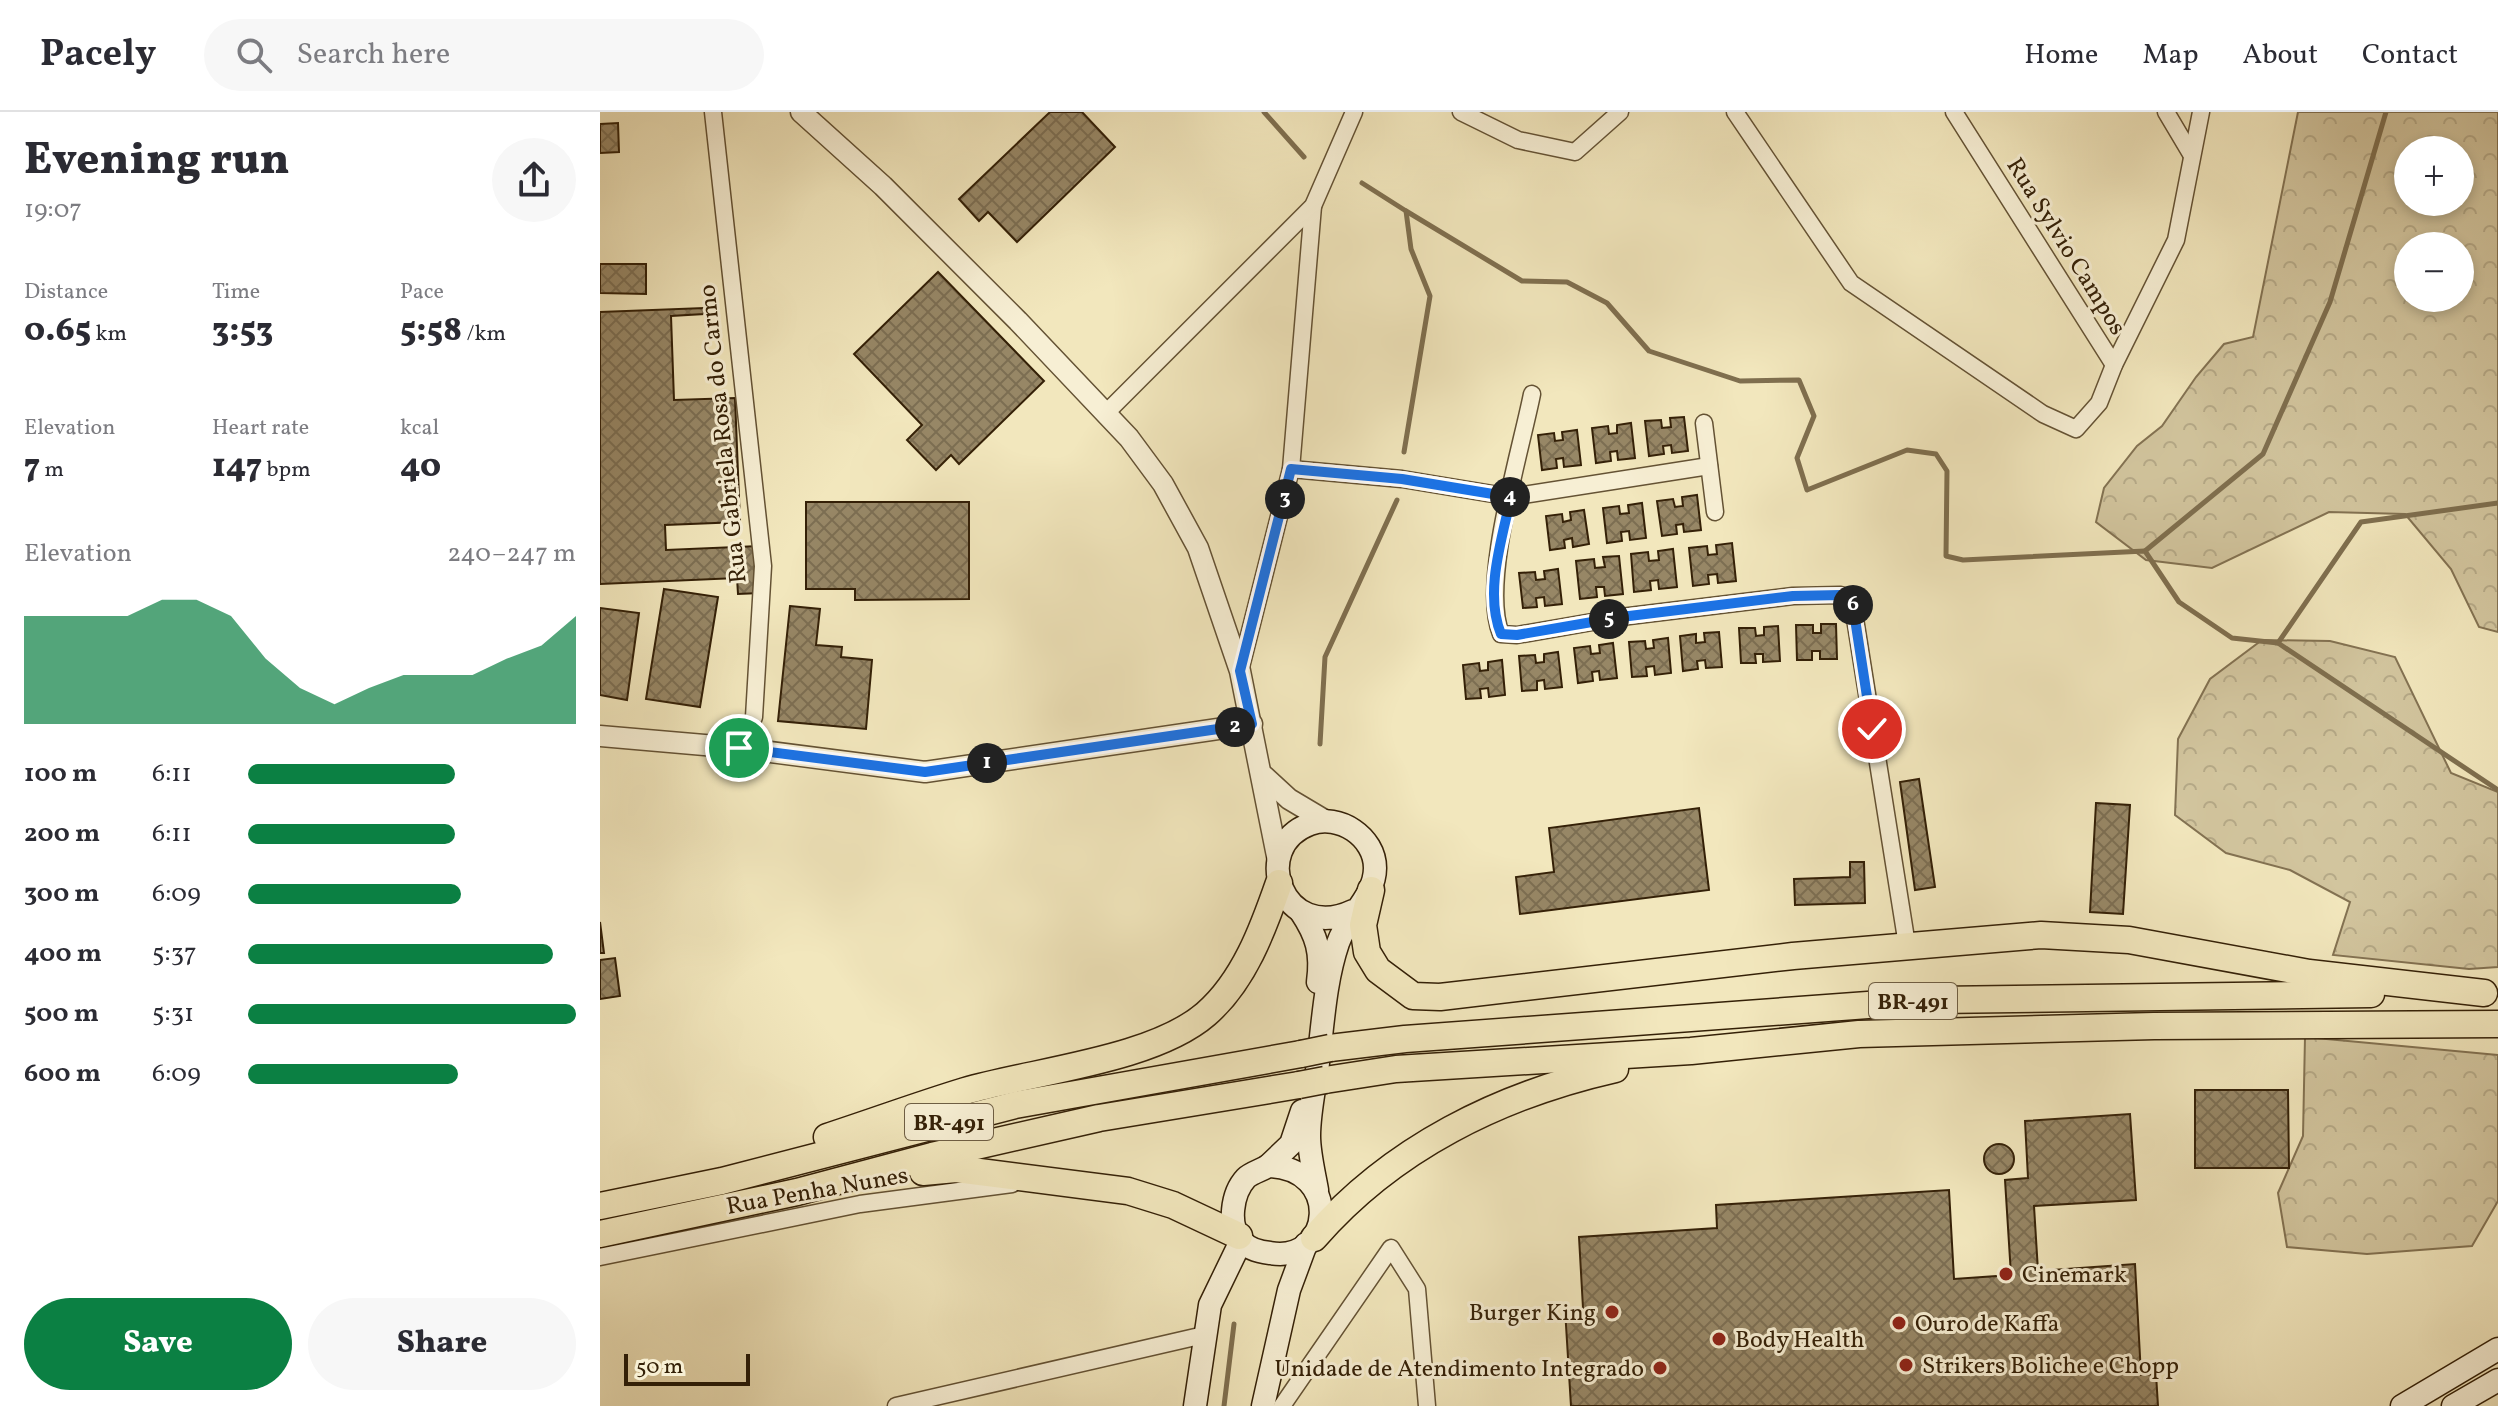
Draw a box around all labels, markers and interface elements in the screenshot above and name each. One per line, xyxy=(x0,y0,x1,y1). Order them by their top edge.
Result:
search box xyxy=(204,19,764,91)
text: Pacely xyxy=(40,29,156,82)
icon: search xyxy=(232,33,276,77)
text: Search here xyxy=(296,34,450,76)
text: Home xyxy=(2024,36,2098,75)
text: Map xyxy=(2142,36,2198,75)
text: About xyxy=(2242,36,2318,75)
text: Contact xyxy=(2362,36,2458,75)
text: Evening run xyxy=(24,131,290,192)
map controls xyxy=(2394,136,2474,312)
button: + xyxy=(2394,136,2474,216)
button: share xyxy=(492,138,576,222)
street label: Rua Sylvio Campos xyxy=(1997,152,2134,342)
text: 19:07 xyxy=(24,192,82,228)
button: − xyxy=(2394,232,2474,312)
text: Distance xyxy=(24,277,108,308)
text: Time xyxy=(212,277,260,308)
text: Pace xyxy=(400,277,444,308)
street label: Rua Gabriela Rosa do Carmo xyxy=(691,283,757,585)
text: 0.65 xyxy=(24,308,91,355)
text: 3:53 xyxy=(212,308,273,355)
text: 5:58 xyxy=(400,308,462,355)
text: km xyxy=(91,319,127,350)
text: /km xyxy=(462,319,506,350)
text: Elevation xyxy=(24,413,115,444)
text: Heart rate xyxy=(212,413,309,444)
text: kcal xyxy=(400,413,439,444)
text: 7 xyxy=(24,444,40,491)
text: 147 xyxy=(212,444,262,491)
text: 40 xyxy=(400,444,441,491)
text: m xyxy=(40,455,64,486)
text: bpm xyxy=(262,455,311,486)
pin: 4 xyxy=(1490,477,1530,517)
pin: 3 xyxy=(1265,479,1305,519)
text: 4 xyxy=(1503,481,1517,512)
text: 3 xyxy=(1279,483,1291,514)
text: Elevation xyxy=(24,536,132,572)
text: 240–247 m xyxy=(447,536,576,572)
pin: 6 xyxy=(1833,585,1873,625)
text: 6 xyxy=(1847,589,1859,620)
pin: 5 xyxy=(1589,599,1629,639)
text: 5 xyxy=(1604,603,1614,634)
pin xyxy=(1838,695,1906,763)
pin: 2 xyxy=(1215,707,1255,747)
icon: check xyxy=(1850,707,1894,751)
text: 2 xyxy=(1229,711,1241,742)
pin xyxy=(705,714,773,782)
icon: arrive xyxy=(717,726,761,770)
pin: 1 xyxy=(967,743,1007,783)
text: 1 xyxy=(983,747,991,778)
text: 100 m xyxy=(24,756,97,792)
text: 6:11 xyxy=(152,756,191,792)
text: 200 m xyxy=(24,816,100,852)
text: 6:11 xyxy=(152,816,191,852)
text: 300 m xyxy=(24,876,100,912)
text: 6:09 xyxy=(152,876,201,912)
text: 400 m xyxy=(24,936,102,972)
text: 5:37 xyxy=(152,936,197,972)
road number: BR-491 xyxy=(1869,983,1957,1019)
text: 500 m xyxy=(24,996,99,1032)
text: 5:31 xyxy=(152,996,194,1032)
text: 600 m xyxy=(24,1056,101,1092)
text: 6:09 xyxy=(152,1056,201,1092)
road number: BR-491 xyxy=(905,1104,993,1140)
street label: Rua Penha Nunes xyxy=(724,1159,911,1225)
place label: Cinemark xyxy=(2022,1259,2127,1293)
marker: Cinemark xyxy=(1997,1265,2015,1283)
place label: Burger King xyxy=(1469,1297,1596,1331)
button: Save xyxy=(24,1298,292,1390)
button: Share xyxy=(308,1298,576,1390)
marker: Burger King xyxy=(1603,1303,1621,1321)
place label: Ouro de Kaffa xyxy=(1915,1308,2060,1342)
marker: Ouro de Kaffa xyxy=(1890,1314,1908,1332)
place label: Body Health xyxy=(1735,1324,1865,1358)
marker: Body Health xyxy=(1710,1330,1728,1348)
scale bar xyxy=(624,1350,750,1386)
place label: Strikers Boliche e Chopp xyxy=(1922,1350,2179,1384)
text: 50 m xyxy=(636,1352,683,1383)
place label: Unidade de Atendimento Integrado xyxy=(1274,1353,1644,1387)
marker: Strikers Boliche e Chopp xyxy=(1897,1356,1915,1374)
marker: Unidade de Atendimento Integrado xyxy=(1651,1359,1669,1377)

